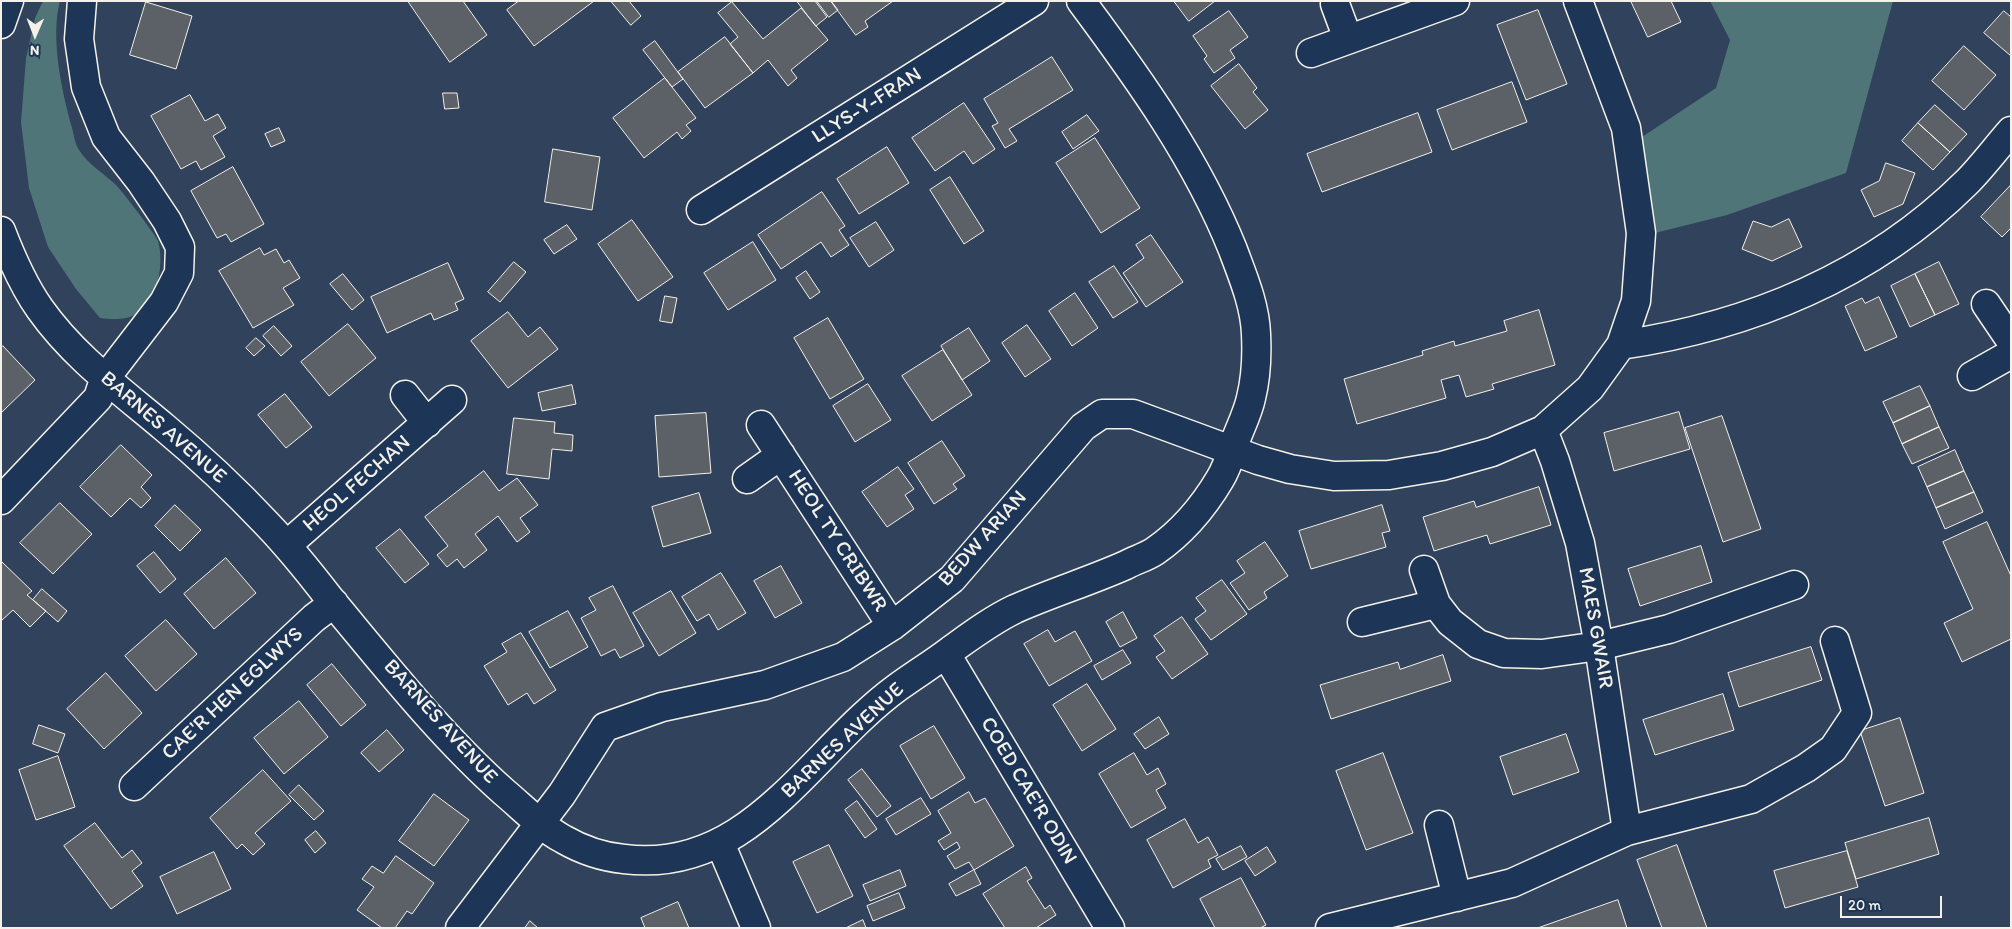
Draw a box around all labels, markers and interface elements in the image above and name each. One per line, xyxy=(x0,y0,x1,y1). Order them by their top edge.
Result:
north arrow xyxy=(10,10,60,60)
text: N xyxy=(30,42,40,59)
street label: LLYS-Y-FRAN xyxy=(807,62,927,150)
street label: BARNES AVENUE xyxy=(95,366,231,490)
street label: HEOL FECHAN xyxy=(298,430,416,538)
street label: HEOL TY CRIBWR xyxy=(782,465,892,617)
street label: BEDW ARIAN xyxy=(933,486,1033,592)
street label: MAES GWAIR xyxy=(1572,565,1618,691)
street label: CAE'R HEN EGLWYS xyxy=(157,622,309,766)
street label: BARNES AVENUE xyxy=(377,655,503,789)
street label: BARNES AVENUE xyxy=(776,678,910,804)
street label: COED CAE'R ODIN xyxy=(974,713,1082,869)
scale bar xyxy=(1842,886,1944,918)
text: 20 m xyxy=(1848,896,1881,914)

